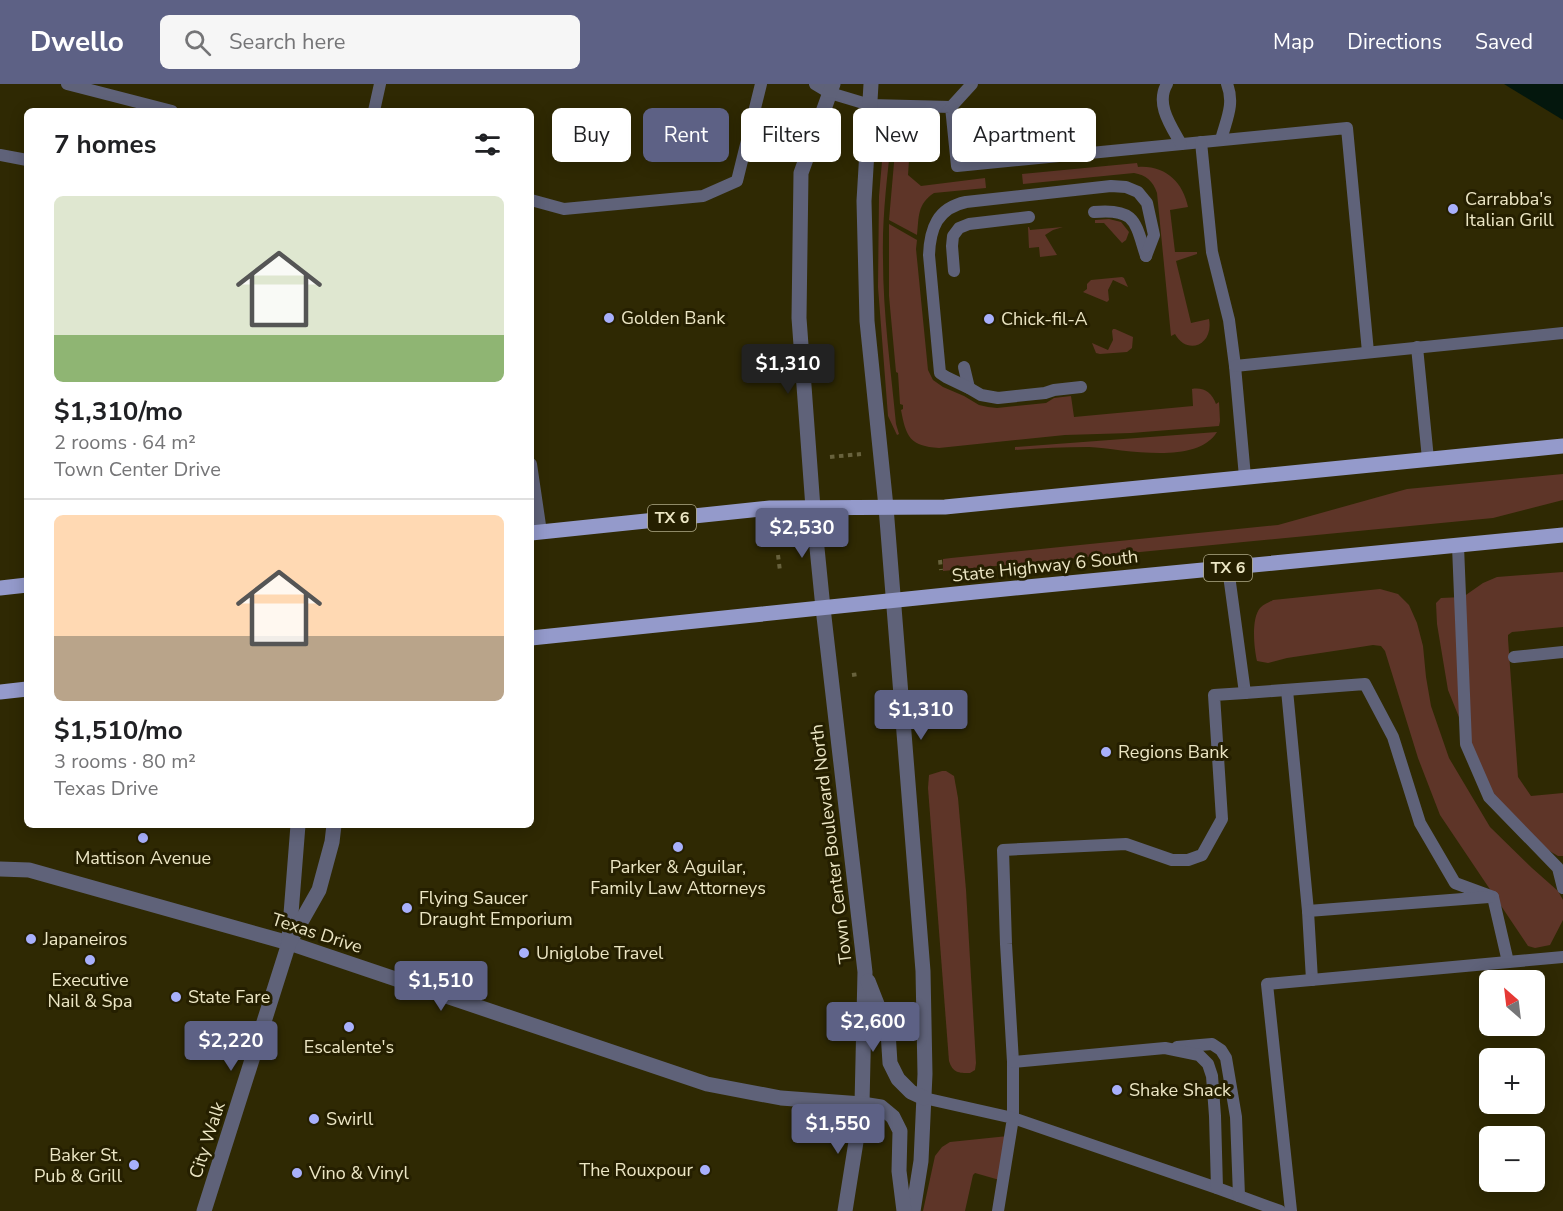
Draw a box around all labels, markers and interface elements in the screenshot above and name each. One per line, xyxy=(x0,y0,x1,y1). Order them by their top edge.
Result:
search box xyxy=(160,15,580,69)
text: Dwello xyxy=(30,23,124,61)
icon: search xyxy=(181,26,214,59)
text: Search here xyxy=(229,27,346,57)
text: Map xyxy=(1273,28,1314,56)
text: Directions xyxy=(1347,28,1442,56)
text: Saved xyxy=(1475,28,1533,56)
chip: Buy xyxy=(552,108,631,162)
chip: Rent xyxy=(643,108,729,162)
chip: Filters xyxy=(741,108,841,162)
chip: New xyxy=(853,108,940,162)
chip: Apartment xyxy=(952,108,1096,162)
text: 7 homes xyxy=(54,127,156,162)
icon: filters xyxy=(471,128,504,161)
place label: Carrabba's Italian Grill xyxy=(1465,187,1554,232)
marker: Carrabba's Italian Grill xyxy=(1446,202,1460,216)
icon: home xyxy=(225,235,333,343)
place label: Golden Bank xyxy=(621,306,726,330)
place label: Chick-fil-A xyxy=(1001,307,1088,331)
marker: Golden Bank xyxy=(602,311,616,325)
marker: Chick-fil-A xyxy=(982,312,996,326)
pin: $1,310 xyxy=(739,344,837,395)
text: $1,310 xyxy=(756,350,820,377)
text: $1,310/mo xyxy=(54,394,183,429)
text: 2 rooms · 64 m² xyxy=(54,429,196,456)
text: Town Center Drive xyxy=(54,456,221,483)
road number: TX 6 xyxy=(648,505,696,531)
pin: $2,530 xyxy=(753,508,851,559)
text: $2,530 xyxy=(770,514,834,541)
street label: State Highway 6 South xyxy=(951,544,1139,588)
icon: home xyxy=(225,554,333,662)
road number: TX 6 xyxy=(1204,555,1252,581)
pin: $1,310 xyxy=(872,690,970,741)
text: $1,310 xyxy=(889,696,953,723)
text: $1,510/mo xyxy=(54,713,183,748)
street label: Town Center Boulevard North xyxy=(804,723,858,965)
place label: Regions Bank xyxy=(1118,740,1230,764)
marker: Regions Bank xyxy=(1099,745,1113,759)
text: 3 rooms · 80 m² xyxy=(54,748,196,775)
text: Texas Drive xyxy=(54,775,158,802)
marker: Mattison Avenue xyxy=(136,831,150,845)
marker: Parker & Aguilar, Family Law Attorneys xyxy=(671,840,685,854)
place label: Mattison Avenue xyxy=(75,846,211,870)
place label: Parker & Aguilar, Family Law Attorneys xyxy=(590,855,766,900)
place label: Flying Saucer Draught Emporium xyxy=(419,886,573,931)
marker: Flying Saucer Draught Emporium xyxy=(400,901,414,915)
street label: Texas Drive xyxy=(269,907,365,959)
place label: Japaneiros xyxy=(42,927,127,951)
marker: Japaneiros xyxy=(24,932,38,946)
place label: Uniglobe Travel xyxy=(536,941,664,965)
marker: Uniglobe Travel xyxy=(517,946,531,960)
marker: Executive Nail & Spa xyxy=(83,953,97,967)
pin: $1,510 xyxy=(392,961,490,1012)
text: $1,510 xyxy=(409,967,473,994)
place label: Executive Nail & Spa xyxy=(47,968,133,1013)
north arrow xyxy=(1479,970,1545,1036)
map controls xyxy=(1479,970,1545,1192)
place label: State Fare xyxy=(188,985,270,1009)
marker: State Fare xyxy=(169,990,183,1004)
pin: $2,600 xyxy=(824,1002,922,1053)
text: $2,600 xyxy=(841,1008,905,1035)
marker: Escalente's xyxy=(342,1020,356,1034)
pin: $2,220 xyxy=(182,1021,280,1072)
text: $2,220 xyxy=(199,1027,263,1054)
place label: Escalente's xyxy=(304,1035,394,1059)
button: + xyxy=(1479,1048,1545,1114)
place label: Shake Shack xyxy=(1129,1078,1232,1102)
marker: Shake Shack xyxy=(1110,1083,1124,1097)
street label: City Walk xyxy=(183,1098,231,1181)
pin: $1,550 xyxy=(789,1104,887,1155)
place label: Swirll xyxy=(326,1107,374,1131)
text: $1,550 xyxy=(806,1110,870,1137)
marker: Swirll xyxy=(307,1112,321,1126)
button: − xyxy=(1479,1126,1545,1192)
place label: Baker St. Pub & Grill xyxy=(34,1143,123,1188)
marker: Baker St. Pub & Grill xyxy=(127,1158,141,1172)
place label: The Rouxpour xyxy=(579,1158,694,1182)
place label: Vino & Vinyl xyxy=(308,1161,409,1185)
marker: The Rouxpour xyxy=(698,1163,712,1177)
marker: Vino & Vinyl xyxy=(290,1166,304,1180)

